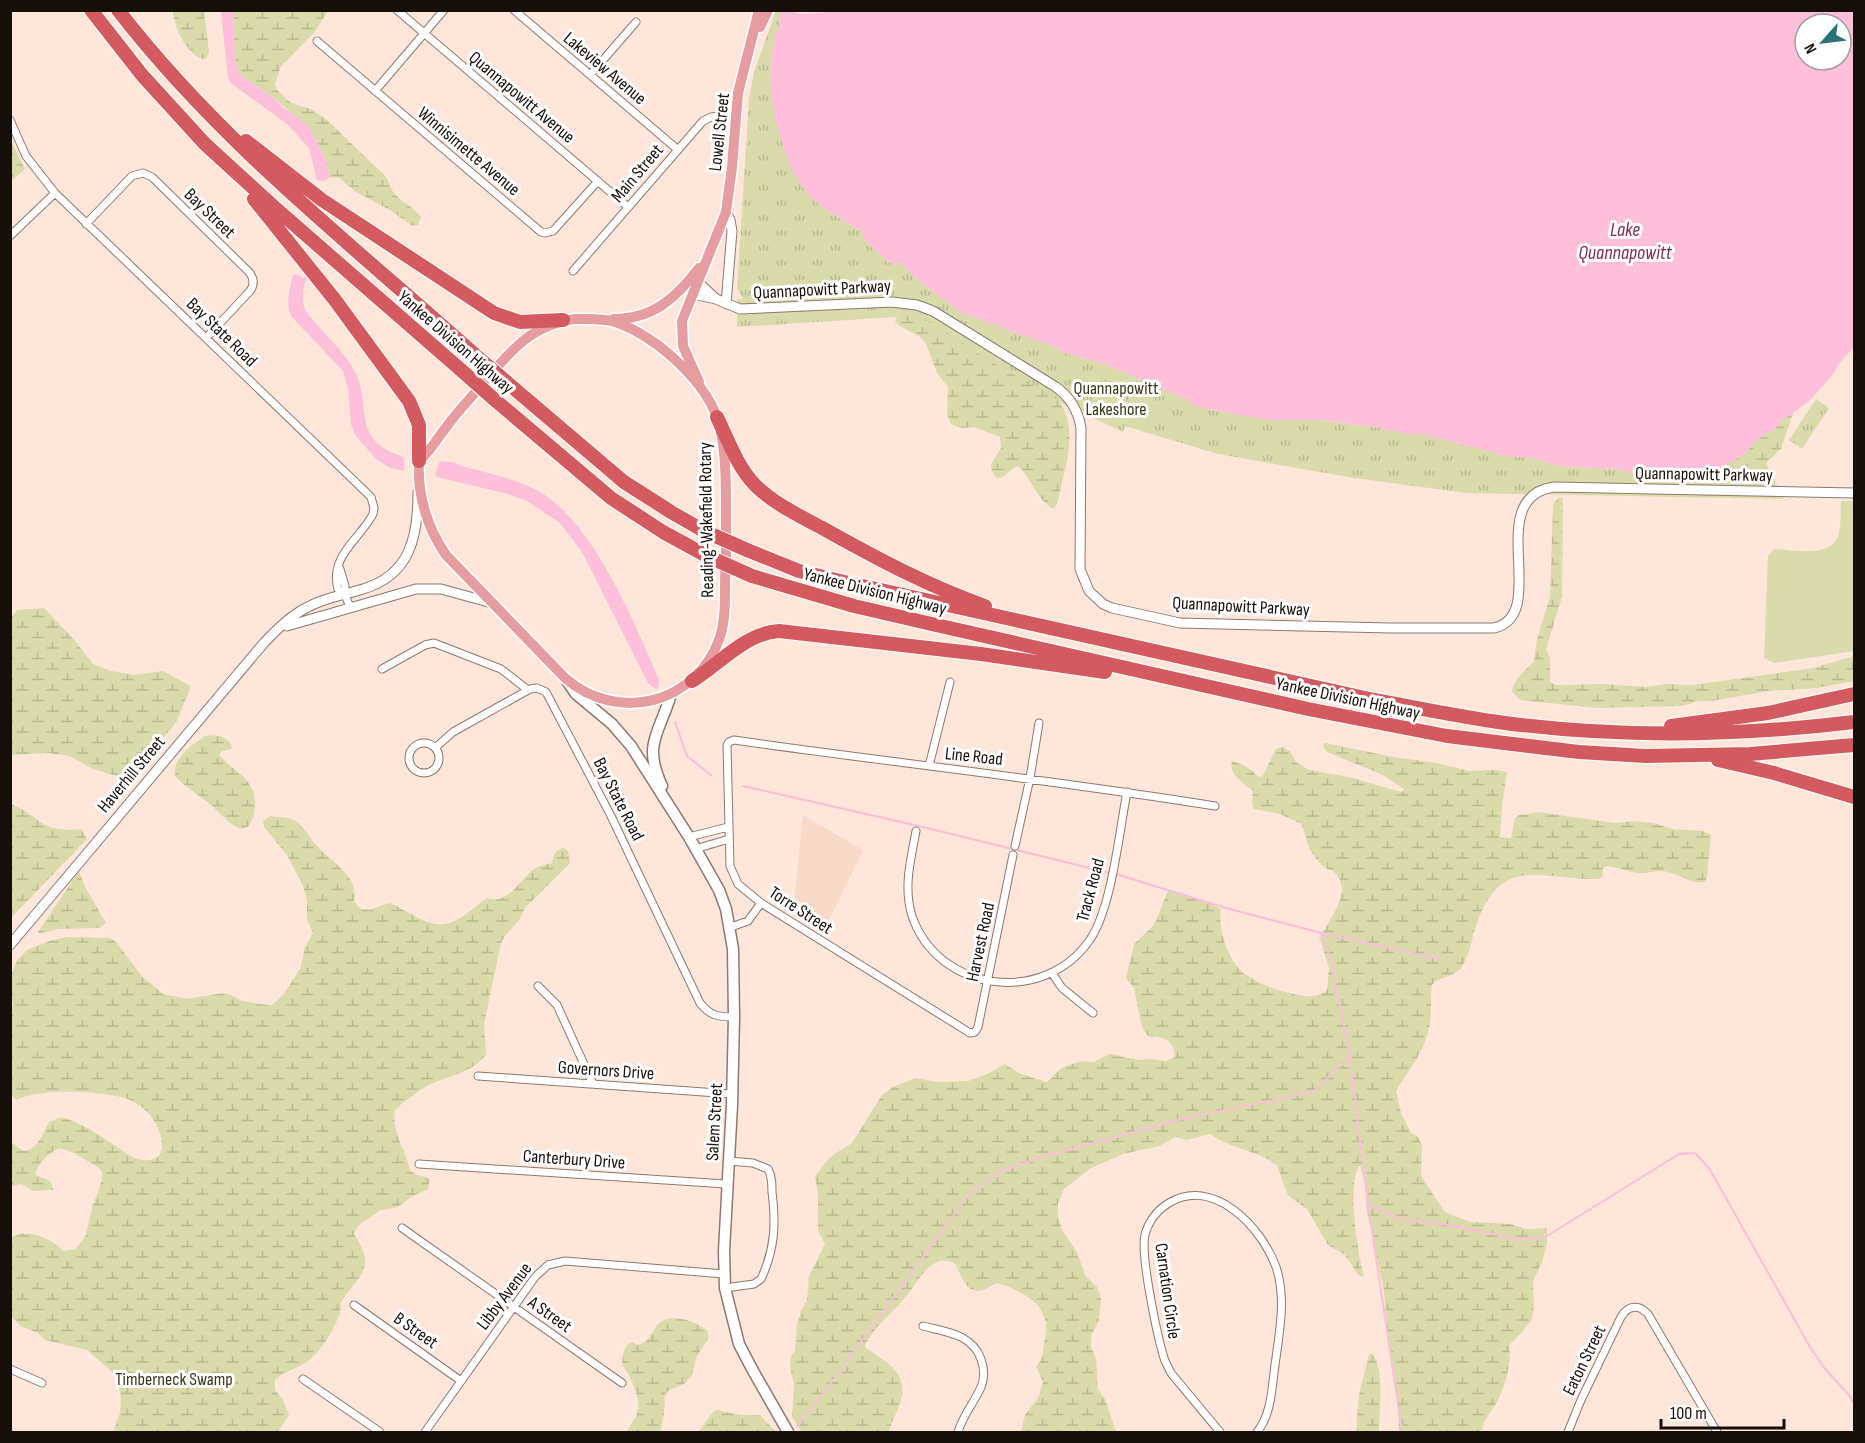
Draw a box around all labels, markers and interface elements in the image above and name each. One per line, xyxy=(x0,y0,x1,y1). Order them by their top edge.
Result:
north arrow xyxy=(1793,12,1853,72)
street label: Lakeview Avenue xyxy=(559,28,650,109)
text: N xyxy=(1801,40,1821,57)
street label: Quannapowitt Avenue xyxy=(464,47,579,148)
street label: Lowell Street xyxy=(705,91,734,172)
street label: Winnisimette Avenue xyxy=(413,102,524,200)
street label: Main Street xyxy=(607,140,668,207)
street label: Bay Street xyxy=(180,184,240,243)
water label: Lake Quannapowitt xyxy=(1578,218,1673,265)
street label: Quannapowitt Parkway xyxy=(753,275,891,304)
street label: Yankee Division Highway xyxy=(393,286,518,398)
street label: Bay State Road xyxy=(182,293,261,371)
park label: Quannapowitt Lakeshore xyxy=(1074,378,1159,420)
street label: Reading-Wakefield Rotary xyxy=(695,442,718,598)
street label: Quannapowitt Parkway xyxy=(1635,463,1773,486)
street label: Yankee Division Highway xyxy=(801,564,949,619)
street label: Quannapowitt Parkway xyxy=(1172,592,1310,621)
street label: Yankee Division Highway xyxy=(1274,673,1422,724)
street label: Haverhill Street xyxy=(93,731,170,817)
street label: Line Road xyxy=(944,743,1004,770)
street label: Bay State Road xyxy=(589,754,648,844)
street label: Track Road xyxy=(1072,856,1109,924)
street label: Torre Street xyxy=(765,882,837,939)
street label: Harvest Road xyxy=(962,901,999,984)
street label: Governors Drive xyxy=(557,1057,655,1084)
street label: Salem Street xyxy=(702,1082,727,1161)
street label: Canterbury Drive xyxy=(522,1145,626,1174)
street label: Carnation Circle xyxy=(1150,1242,1185,1340)
street label: Libby Avenue xyxy=(472,1259,536,1334)
street label: A Street xyxy=(523,1291,576,1337)
street label: B Street xyxy=(390,1308,442,1353)
street label: Eaton Street xyxy=(1558,1321,1611,1399)
park label: Timberneck Swamp xyxy=(115,1369,233,1390)
scale bar xyxy=(1661,1392,1784,1430)
text: 100 m xyxy=(1670,1403,1707,1424)

